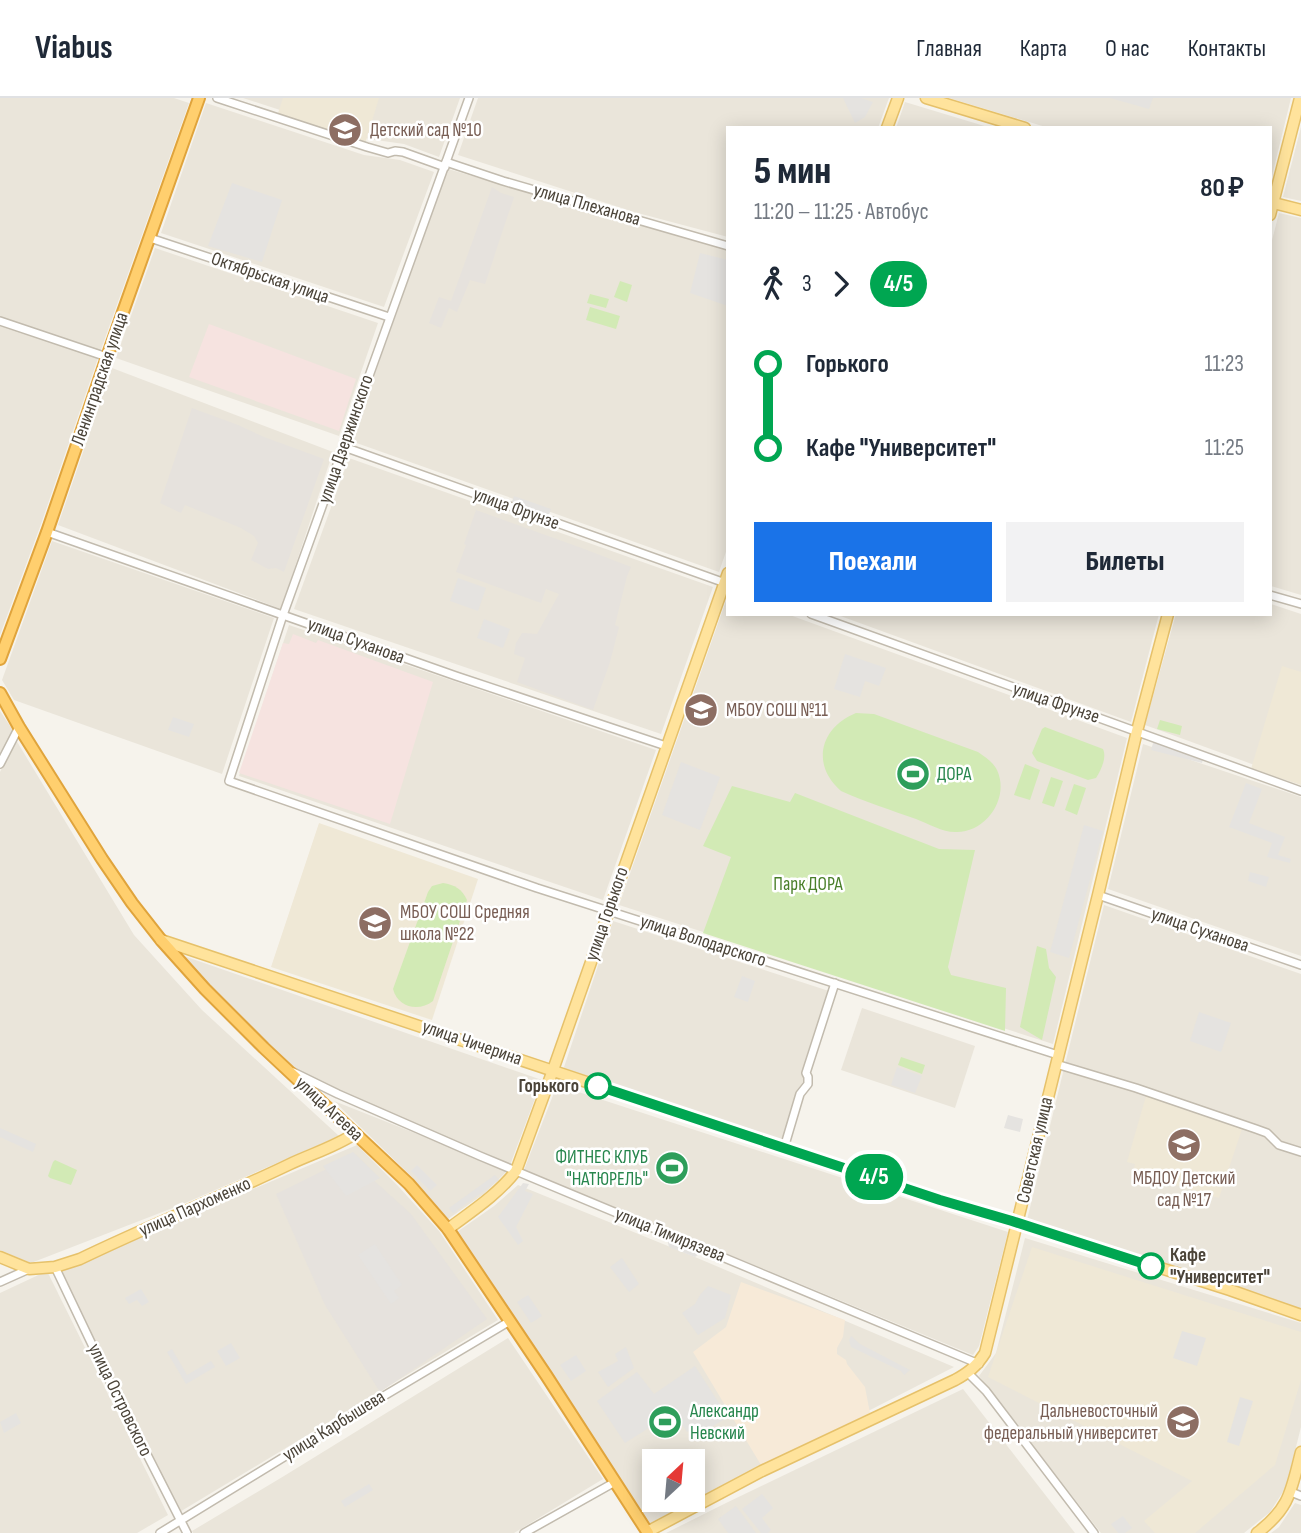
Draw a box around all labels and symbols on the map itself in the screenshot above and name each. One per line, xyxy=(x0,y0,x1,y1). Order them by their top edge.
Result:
school or university icon: Детский сад №10 xyxy=(326,111,364,149)
place label: Детский сад №10 xyxy=(370,119,482,142)
street label: улица Плеханова xyxy=(531,179,643,231)
street label: Октябрьская улица xyxy=(208,247,332,309)
street label: Ленинградская улица xyxy=(66,309,134,449)
street label: улица Дзержинского xyxy=(313,372,379,506)
street label: улица Фрунзе xyxy=(470,483,562,535)
street label: улица Суханова xyxy=(304,613,408,669)
street label: улица Фрунзе xyxy=(1009,677,1103,729)
school or university icon: МБОУ СОШ №11 xyxy=(682,691,720,729)
place label: МБОУ СОШ №11 xyxy=(726,699,828,722)
sports icon: ДОРА xyxy=(894,755,932,793)
place label: ДОРА xyxy=(937,763,972,786)
street label: улица Горького xyxy=(580,864,634,964)
park label: Парк ДОРА xyxy=(773,873,844,896)
place label: МБОУ СОШ Средняя школа №22 xyxy=(400,901,530,946)
street label: улица Суханова xyxy=(1148,903,1252,957)
school or university icon: МБОУ СОШ Средняя школа №22 xyxy=(356,904,394,942)
street label: улица Володарского xyxy=(637,910,769,972)
street label: улица Чичерина xyxy=(419,1015,525,1071)
street label: улица Агеева xyxy=(290,1072,368,1146)
marker: Горького xyxy=(585,1073,611,1099)
place label: Горького xyxy=(519,1075,579,1098)
street label: Советская улица xyxy=(1012,1095,1058,1205)
school or university icon: МБДОУ Детский сад №17 xyxy=(1165,1126,1203,1164)
place label: ФИТНЕС КЛУБ "НАТЮРЕЛЬ" xyxy=(555,1146,648,1191)
sports icon: ФИТНЕС КЛУБ "НАТЮРЕЛЬ" xyxy=(653,1149,691,1187)
line badge: 4/5 xyxy=(834,1154,914,1200)
place label: МБДОУ Детский сад №17 xyxy=(1133,1167,1235,1212)
street label: улица Пархоменко xyxy=(136,1172,254,1242)
street label: улица Тимирязева xyxy=(612,1202,728,1268)
place label: Кафе "Университет" xyxy=(1170,1244,1270,1289)
marker: Кафе "Университет" xyxy=(1138,1253,1164,1279)
street label: улица Островского xyxy=(83,1340,157,1460)
street label: улица Карбышева xyxy=(279,1385,389,1467)
place label: Александр Невский xyxy=(689,1400,759,1445)
place label: Дальневосточный федеральный университет xyxy=(984,1400,1159,1445)
sports icon: Александр Невский xyxy=(646,1403,684,1441)
school or university icon: Дальневосточный федеральный университет xyxy=(1164,1403,1202,1441)
north arrow xyxy=(642,1449,705,1512)

